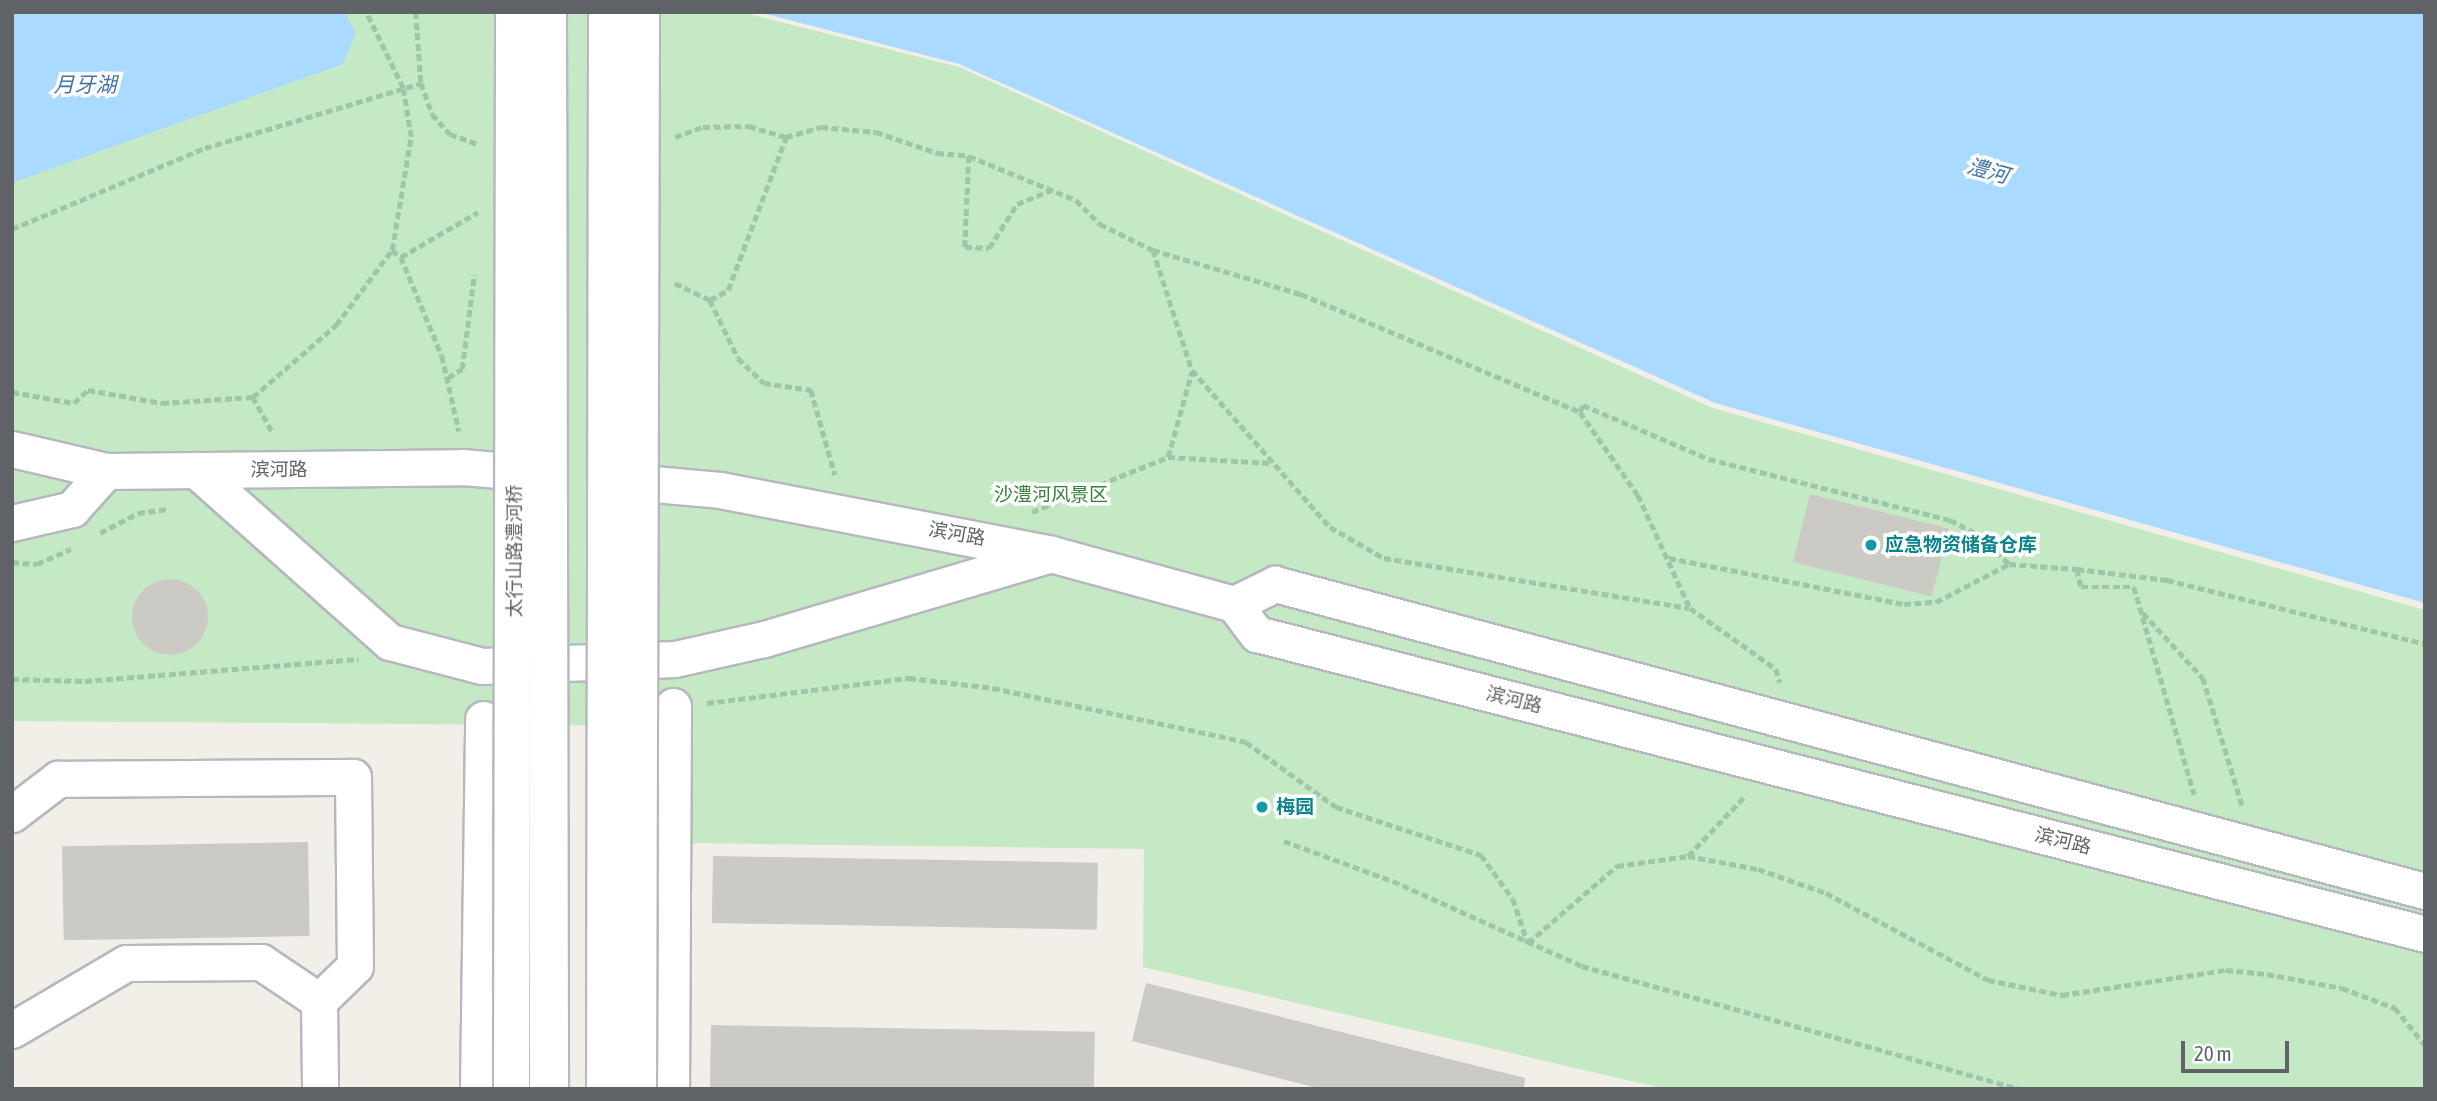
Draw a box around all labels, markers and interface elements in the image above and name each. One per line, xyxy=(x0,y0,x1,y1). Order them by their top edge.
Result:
water label: 月牙湖 xyxy=(54,71,116,97)
water label: 澧河 xyxy=(1964,152,2012,188)
street label: 滨河路 xyxy=(251,459,307,481)
park label: 沙澧河风景区 xyxy=(994,484,1108,506)
street label: 太行山路澧河桥 xyxy=(504,485,526,617)
street label: 滨河路 xyxy=(927,518,987,550)
place label: 应急物资储备仓库 xyxy=(1885,534,2037,556)
marker: 应急物资储备仓库 xyxy=(1863,537,1879,553)
street label: 滨河路 xyxy=(1484,682,1544,718)
place label: 梅园 xyxy=(1276,796,1314,818)
marker: 梅园 xyxy=(1254,799,1270,815)
street label: 滨河路 xyxy=(2033,823,2093,859)
scale bar xyxy=(2185,1028,2294,1072)
text: 20 m xyxy=(2194,1041,2232,1065)

